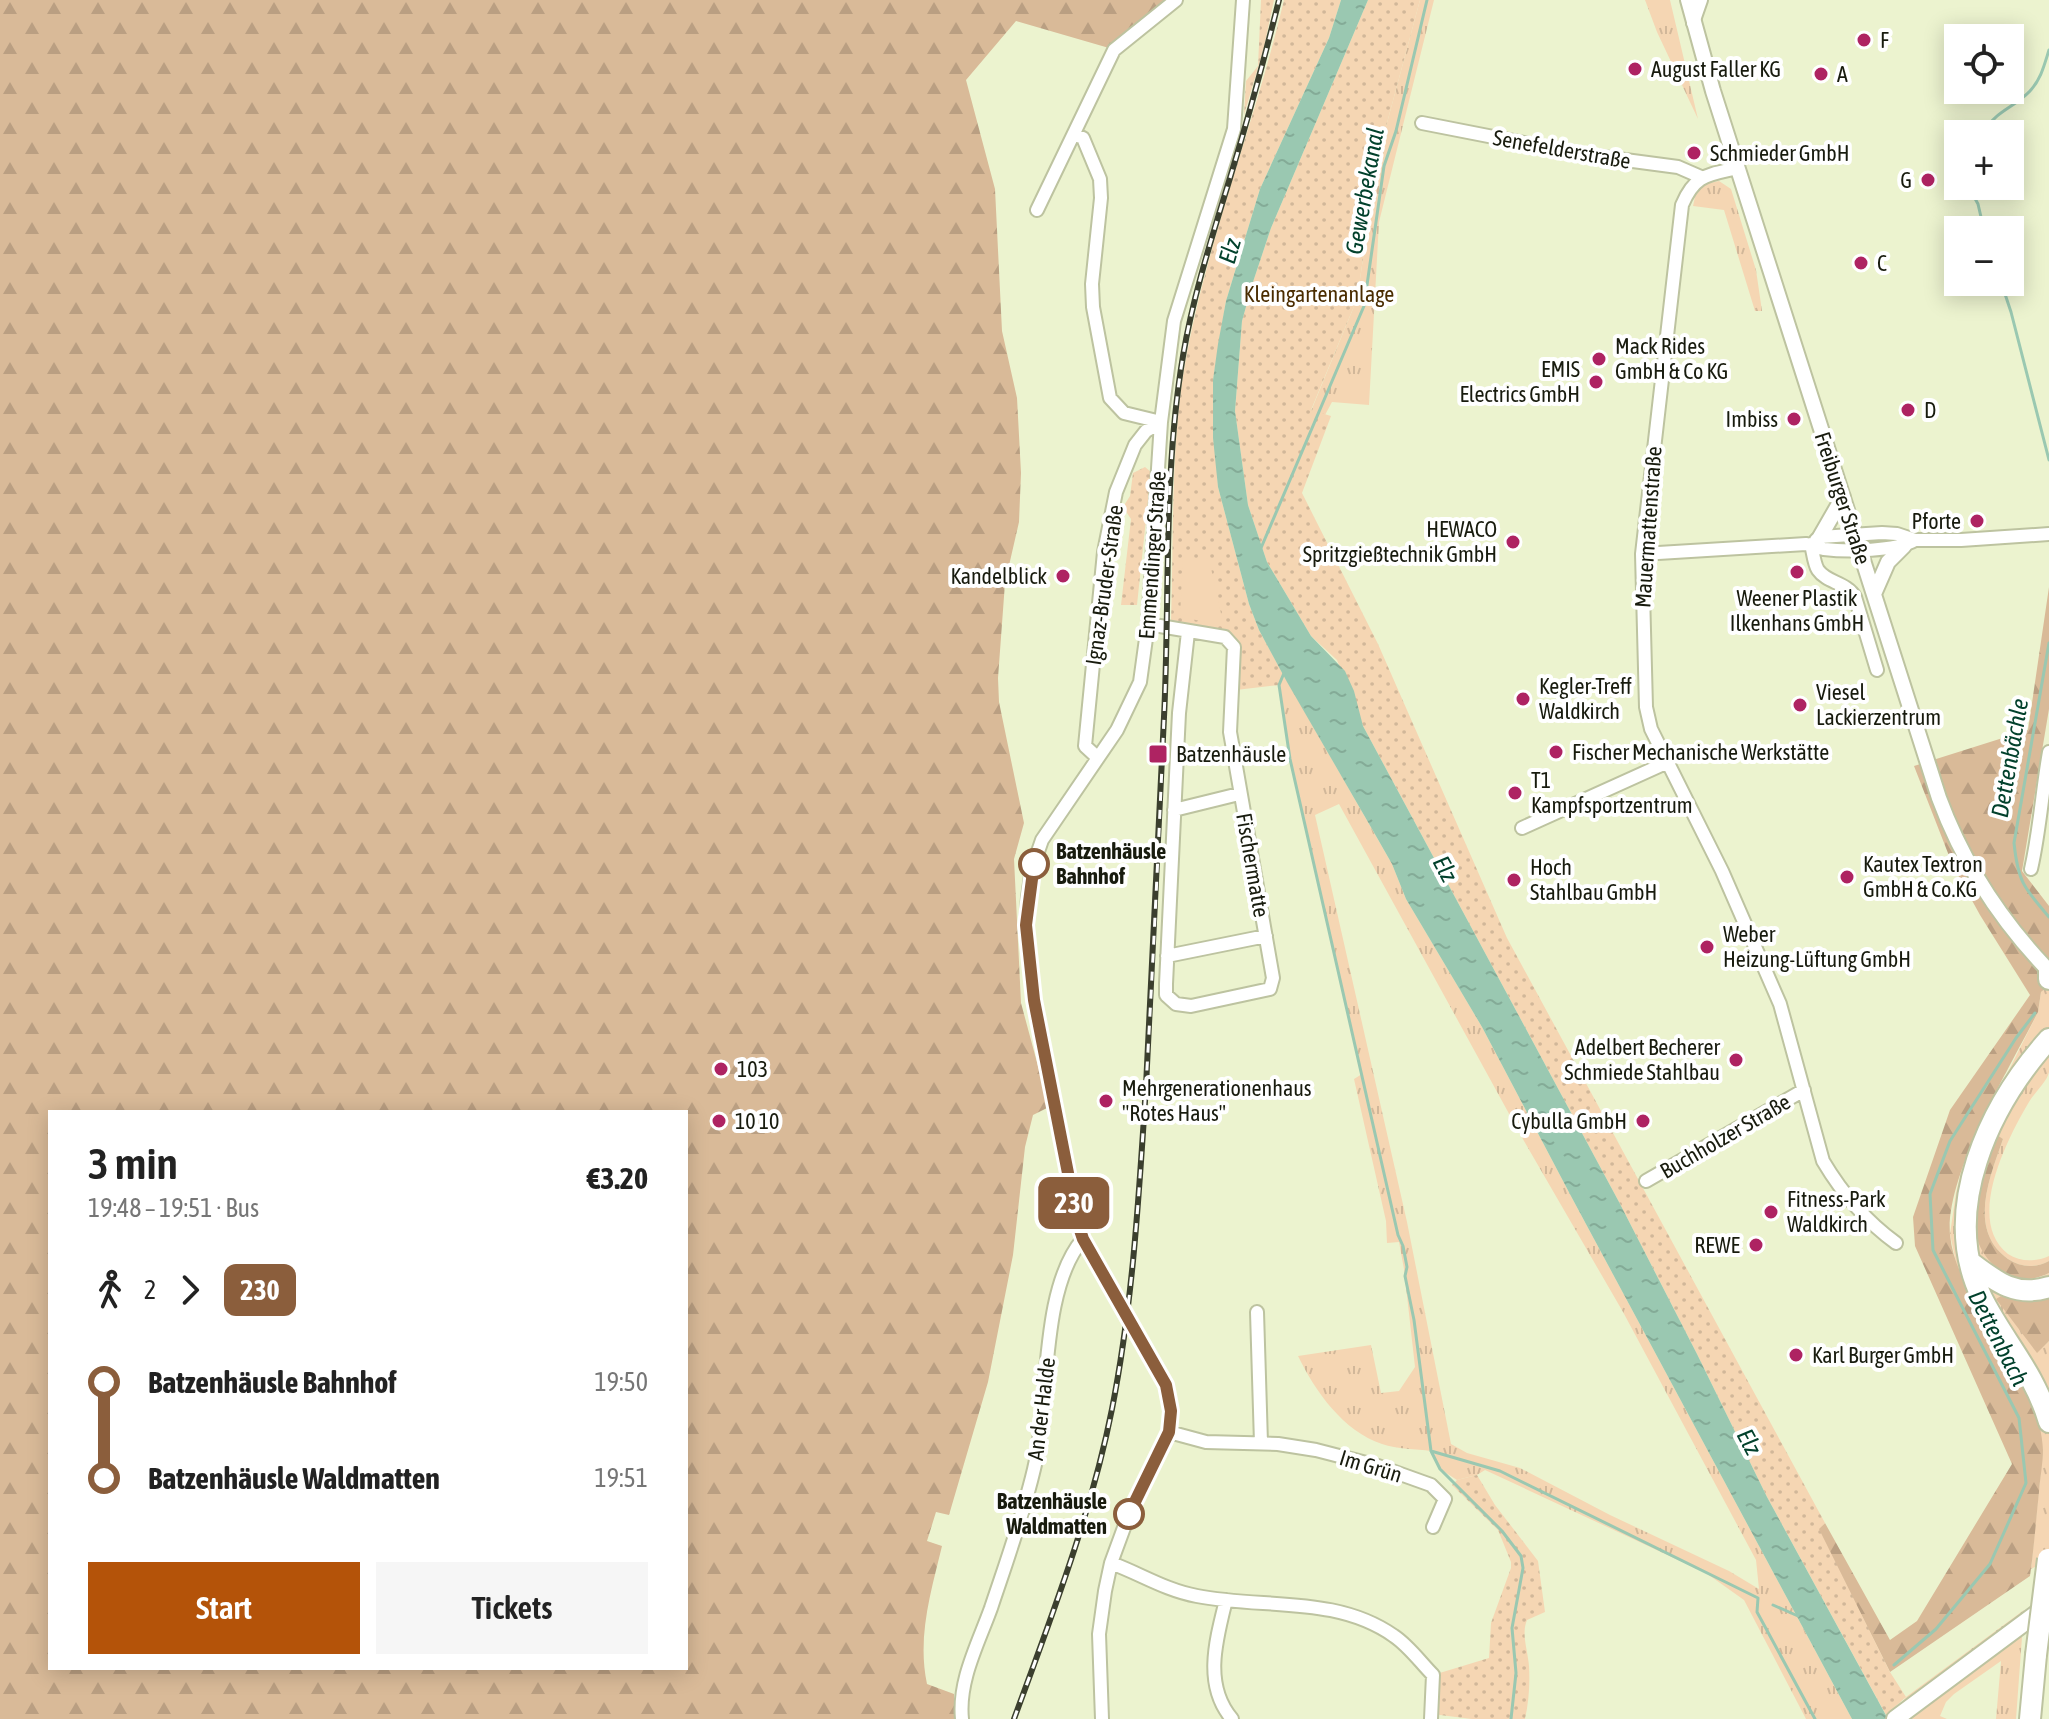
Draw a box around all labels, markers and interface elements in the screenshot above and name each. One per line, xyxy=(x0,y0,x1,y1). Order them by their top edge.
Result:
map controls xyxy=(1944,24,2024,296)
button: locate xyxy=(1944,24,2024,104)
place label: F xyxy=(1880,27,1889,53)
marker: F xyxy=(1855,31,1873,49)
place label: August Faller KG xyxy=(1651,56,1781,82)
marker: August Faller KG xyxy=(1626,60,1644,78)
place label: A xyxy=(1837,61,1848,87)
marker: A xyxy=(1812,65,1830,83)
button: + xyxy=(1944,120,2024,200)
street label: Senefelderstraße xyxy=(1491,124,1633,174)
water label: Gewerbekanal xyxy=(1340,125,1389,256)
place label: Schmieder GmbH xyxy=(1710,140,1849,166)
marker: Schmieder GmbH xyxy=(1685,144,1703,162)
place label: G xyxy=(1900,167,1912,193)
marker: G xyxy=(1919,171,1937,189)
button: − xyxy=(1944,216,2024,296)
water label: Elz xyxy=(1213,235,1246,267)
place label: C xyxy=(1877,250,1887,276)
marker: C xyxy=(1852,254,1870,272)
park label: Kleingartenanlage xyxy=(1244,281,1394,307)
place label: Mack Rides GmbH & Co KG xyxy=(1615,333,1728,384)
marker: Mack Rides GmbH & Co KG xyxy=(1590,350,1608,368)
place label: EMIS Electrics GmbH xyxy=(1459,356,1580,407)
marker: EMIS Electrics GmbH xyxy=(1587,373,1605,391)
place label: D xyxy=(1924,397,1936,423)
marker: D xyxy=(1899,401,1917,419)
place label: Imbiss xyxy=(1726,406,1778,432)
marker: Imbiss xyxy=(1785,410,1803,428)
street label: Freiburger Straße xyxy=(1809,429,1877,567)
street label: Mauermattenstraße xyxy=(1629,445,1667,609)
street label: Emmendinger Straße xyxy=(1133,470,1171,640)
street label: Ignaz-Bruder-Straße xyxy=(1080,503,1128,667)
place label: Pforte xyxy=(1911,508,1961,534)
marker: Pforte xyxy=(1968,512,1986,530)
place label: HEWACO Spritzgießtechnik GmbH xyxy=(1303,516,1497,567)
marker: HEWACO Spritzgießtechnik GmbH xyxy=(1504,533,1522,551)
place label: Kandelblick xyxy=(950,563,1047,589)
marker: Weener Plastik Ilkenhans GmbH xyxy=(1788,563,1806,581)
marker: Kandelblick xyxy=(1054,567,1072,585)
place label: Weener Plastik Ilkenhans GmbH xyxy=(1730,585,1864,636)
place label: Kegler-Treff Waldkirch xyxy=(1539,673,1632,724)
place label: Viesel Lackierzentrum xyxy=(1816,679,1941,730)
marker: Kegler-Treff Waldkirch xyxy=(1514,690,1532,708)
marker: Viesel Lackierzentrum xyxy=(1791,696,1809,714)
water label: Dettenbächle xyxy=(1986,696,2033,820)
place label: Fischer Mechanische Werkstätte xyxy=(1572,739,1829,765)
place label: Batzenhäusle xyxy=(1176,741,1286,767)
marker: Batzenhäusle xyxy=(1147,743,1169,765)
marker: Fischer Mechanische Werkstätte xyxy=(1547,743,1565,761)
place label: T1 Kampfsportzentrum xyxy=(1531,767,1693,818)
marker: T1 Kampfsportzentrum xyxy=(1506,784,1524,802)
street label: Fischermatte xyxy=(1231,811,1275,919)
place label: Batzenhäusle Bahnhof xyxy=(1056,838,1166,889)
marker: Batzenhäusle Bahnhof xyxy=(1019,849,1049,879)
water label: Elz xyxy=(1428,851,1463,887)
place label: Kautex Textron GmbH & Co.KG xyxy=(1863,851,1983,902)
place label: Hoch Stahlbau GmbH xyxy=(1530,854,1657,905)
marker: Kautex Textron GmbH & Co.KG xyxy=(1838,868,1856,886)
marker: Hoch Stahlbau GmbH xyxy=(1505,871,1523,889)
place label: Weber Heizung-Lüftung GmbH xyxy=(1723,921,1911,972)
marker: Weber Heizung-Lüftung GmbH xyxy=(1698,938,1716,956)
place label: Adelbert Becherer Schmiede Stahlbau xyxy=(1564,1034,1721,1085)
marker: Adelbert Becherer Schmiede Stahlbau xyxy=(1727,1051,1745,1069)
place label: 103 xyxy=(737,1056,768,1082)
marker: 103 xyxy=(712,1060,730,1078)
place label: Mehrgenerationenhaus "Rotes Haus" xyxy=(1122,1075,1312,1126)
street label: Buchholzer Straße xyxy=(1655,1088,1795,1184)
marker: Mehrgenerationenhaus "Rotes Haus" xyxy=(1097,1092,1115,1110)
place label: 10 10 xyxy=(735,1108,779,1134)
place label: Cybulla GmbH xyxy=(1511,1108,1627,1134)
marker: 10 10 xyxy=(710,1112,728,1130)
marker: Cybulla GmbH xyxy=(1634,1112,1652,1130)
text: 3 min xyxy=(88,1138,178,1188)
text: €3.20 xyxy=(587,1161,648,1195)
line badge: 230 xyxy=(1028,1177,1120,1229)
place label: Fitness-Park Waldkirch xyxy=(1787,1186,1886,1237)
text: 230 xyxy=(1054,1187,1094,1219)
text: 19:48 – 19:51 · Bus xyxy=(88,1193,259,1223)
marker: Fitness-Park Waldkirch xyxy=(1762,1203,1780,1221)
place label: REWE xyxy=(1694,1232,1741,1258)
marker: REWE xyxy=(1747,1236,1765,1254)
icon: walk xyxy=(88,1268,132,1312)
icon: forward xyxy=(168,1268,212,1312)
text: 230 xyxy=(240,1274,280,1306)
text: 2 xyxy=(144,1275,156,1305)
water label: Dettenbach xyxy=(1963,1286,2034,1390)
place label: Karl Burger GmbH xyxy=(1812,1342,1954,1368)
marker: Karl Burger GmbH xyxy=(1787,1346,1805,1364)
street label: An der Halde xyxy=(1022,1356,1060,1462)
text: Batzenhäusle Bahnhof xyxy=(148,1365,397,1399)
text: 19:50 xyxy=(594,1367,648,1397)
water label: Elz xyxy=(1732,1424,1767,1460)
street label: Im Grün xyxy=(1337,1444,1405,1488)
text: Batzenhäusle Waldmatten xyxy=(148,1461,440,1495)
text: 19:51 xyxy=(594,1463,648,1493)
place label: Batzenhäusle Waldmatten xyxy=(997,1488,1107,1539)
marker: Batzenhäusle Waldmatten xyxy=(1114,1499,1144,1529)
button: Start xyxy=(88,1562,360,1654)
button: Tickets xyxy=(376,1562,648,1654)

